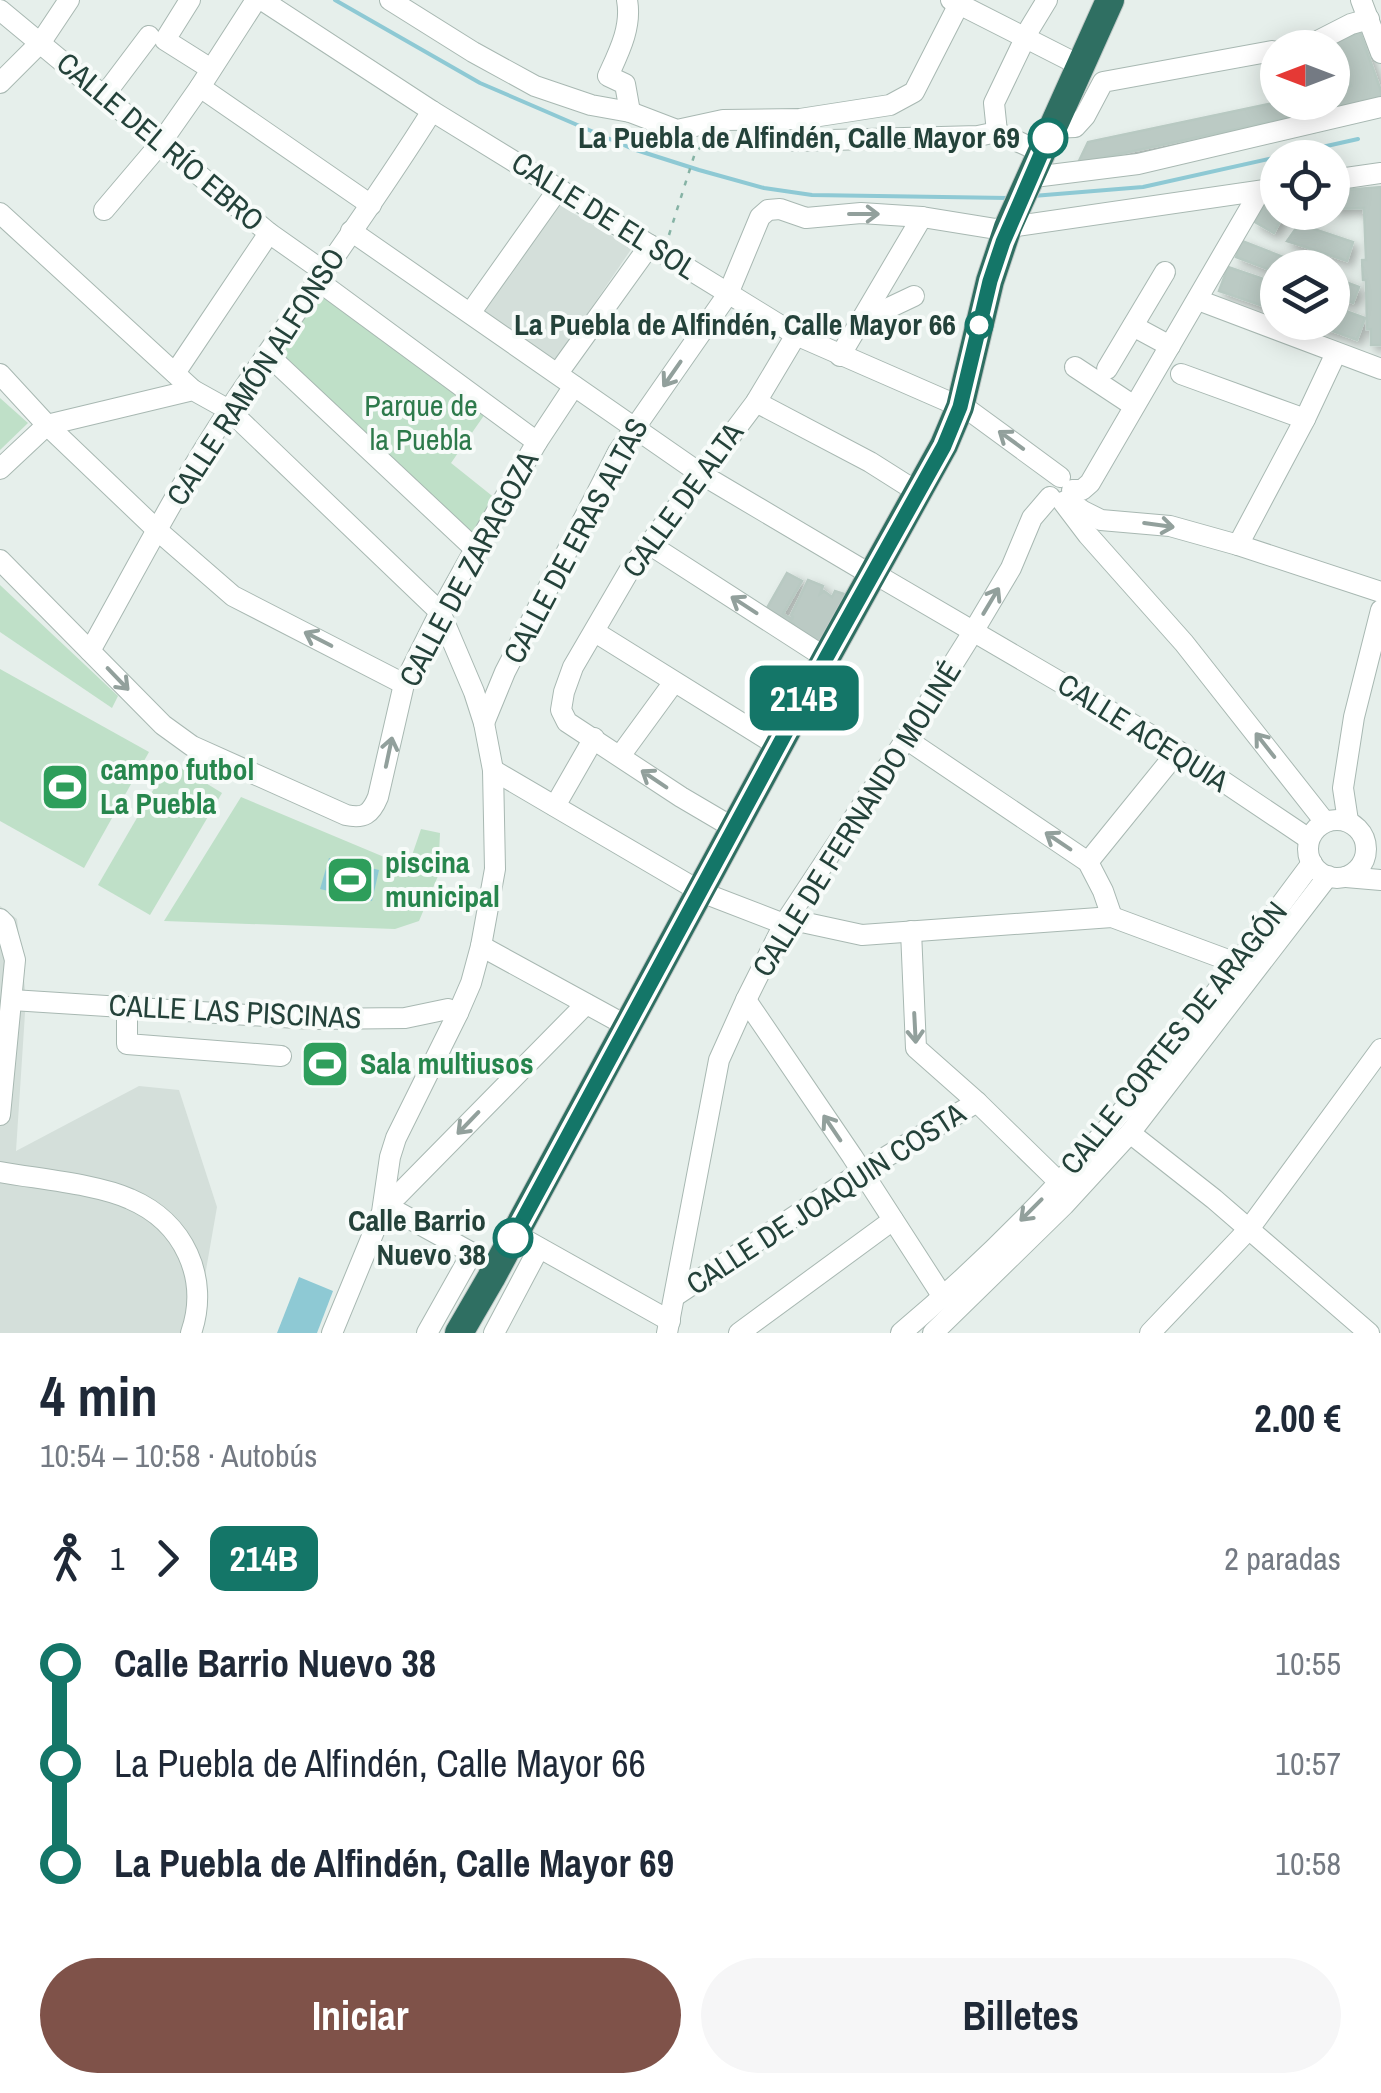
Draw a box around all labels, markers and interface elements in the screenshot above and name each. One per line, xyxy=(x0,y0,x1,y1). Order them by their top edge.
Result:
north arrow xyxy=(1260,30,1350,120)
map controls xyxy=(1260,30,1350,340)
street label: CALLE DEL RÍO EBRO xyxy=(49,43,273,240)
place label: La Puebla de Alfindén, Calle Mayor 69 xyxy=(578,117,1020,157)
marker: La Puebla de Alfindén, Calle Mayor 69 xyxy=(1029,119,1067,157)
button: locate xyxy=(1260,140,1350,230)
street label: CALLE DE EL SOL xyxy=(504,142,705,288)
one-way arrow xyxy=(847,204,880,224)
street label: CALLE RAMÓN ALFONSO xyxy=(157,240,353,513)
button: layers xyxy=(1260,250,1350,340)
place label: La Puebla de Alfindén, Calle Mayor 66 xyxy=(514,304,956,344)
marker: La Puebla de Alfindén, Calle Mayor 66 xyxy=(966,312,992,338)
one-way arrow xyxy=(662,359,683,387)
park label: Parque de la Puebla xyxy=(364,385,478,459)
street label: CALLE DE ERAS ALTAS xyxy=(493,411,657,670)
street label: CALLE DE ALTA xyxy=(612,413,752,585)
one-way arrow xyxy=(998,430,1025,451)
street label: CALLE DE ZARAGOZA xyxy=(389,443,547,693)
one-way arrow xyxy=(1142,517,1174,535)
one-way arrow xyxy=(981,587,1001,616)
one-way arrow xyxy=(730,595,759,615)
one-way arrow xyxy=(303,629,333,648)
street label: CALLE DE FERNANDO MOLINÉ xyxy=(742,653,970,984)
street label: CALLE ACEQUIA xyxy=(1051,664,1237,801)
one-way arrow xyxy=(105,666,129,690)
line badge: 214B xyxy=(734,666,874,730)
text: 214B xyxy=(770,675,838,722)
one-way arrow xyxy=(1255,732,1276,759)
one-way arrow xyxy=(381,737,400,769)
place label: campo futbol La Puebla xyxy=(100,749,254,823)
sports icon: campo futbol La Puebla xyxy=(39,761,91,813)
one-way arrow xyxy=(640,768,668,789)
one-way arrow xyxy=(1044,831,1072,852)
place label: piscina municipal xyxy=(385,842,500,916)
sports icon: piscina municipal xyxy=(324,854,376,906)
street label: CALLE CORTES DE ARAGÓN xyxy=(1051,893,1296,1182)
street label: CALLE LAS PISCINAS xyxy=(108,984,362,1038)
one-way arrow xyxy=(906,1011,925,1043)
sports icon: Sala multiusos xyxy=(299,1038,351,1090)
place label: Sala multiusos xyxy=(360,1043,534,1083)
street label: CALLE DE JOAQUIN COSTA xyxy=(678,1093,973,1303)
one-way arrow xyxy=(457,1111,481,1135)
one-way arrow xyxy=(822,1114,843,1142)
one-way arrow xyxy=(1019,1198,1043,1222)
place label: Calle Barrio Nuevo 38 xyxy=(348,1200,486,1274)
marker: Calle Barrio Nuevo 38 xyxy=(494,1219,532,1257)
text: 4 min xyxy=(40,1359,158,1433)
text: 2.00 € xyxy=(1254,1393,1341,1444)
text: 10:54 – 10:58 · Autobús xyxy=(40,1434,317,1477)
icon: walk xyxy=(40,1531,95,1586)
icon: forward xyxy=(140,1531,195,1586)
text: 214B xyxy=(230,1535,298,1582)
text: 1 xyxy=(110,1537,125,1580)
text: 2 paradas xyxy=(1224,1537,1341,1580)
text: Calle Barrio Nuevo 38 xyxy=(114,1638,436,1689)
text: 10:55 xyxy=(1275,1642,1341,1685)
text: La Puebla de Alfindén, Calle Mayor 66 xyxy=(114,1738,646,1789)
text: 10:57 xyxy=(1275,1742,1341,1785)
text: La Puebla de Alfindén, Calle Mayor 69 xyxy=(114,1838,674,1889)
text: 10:58 xyxy=(1275,1842,1341,1885)
button: Iniciar xyxy=(40,1958,681,2073)
button: Billetes xyxy=(701,1958,1341,2073)

